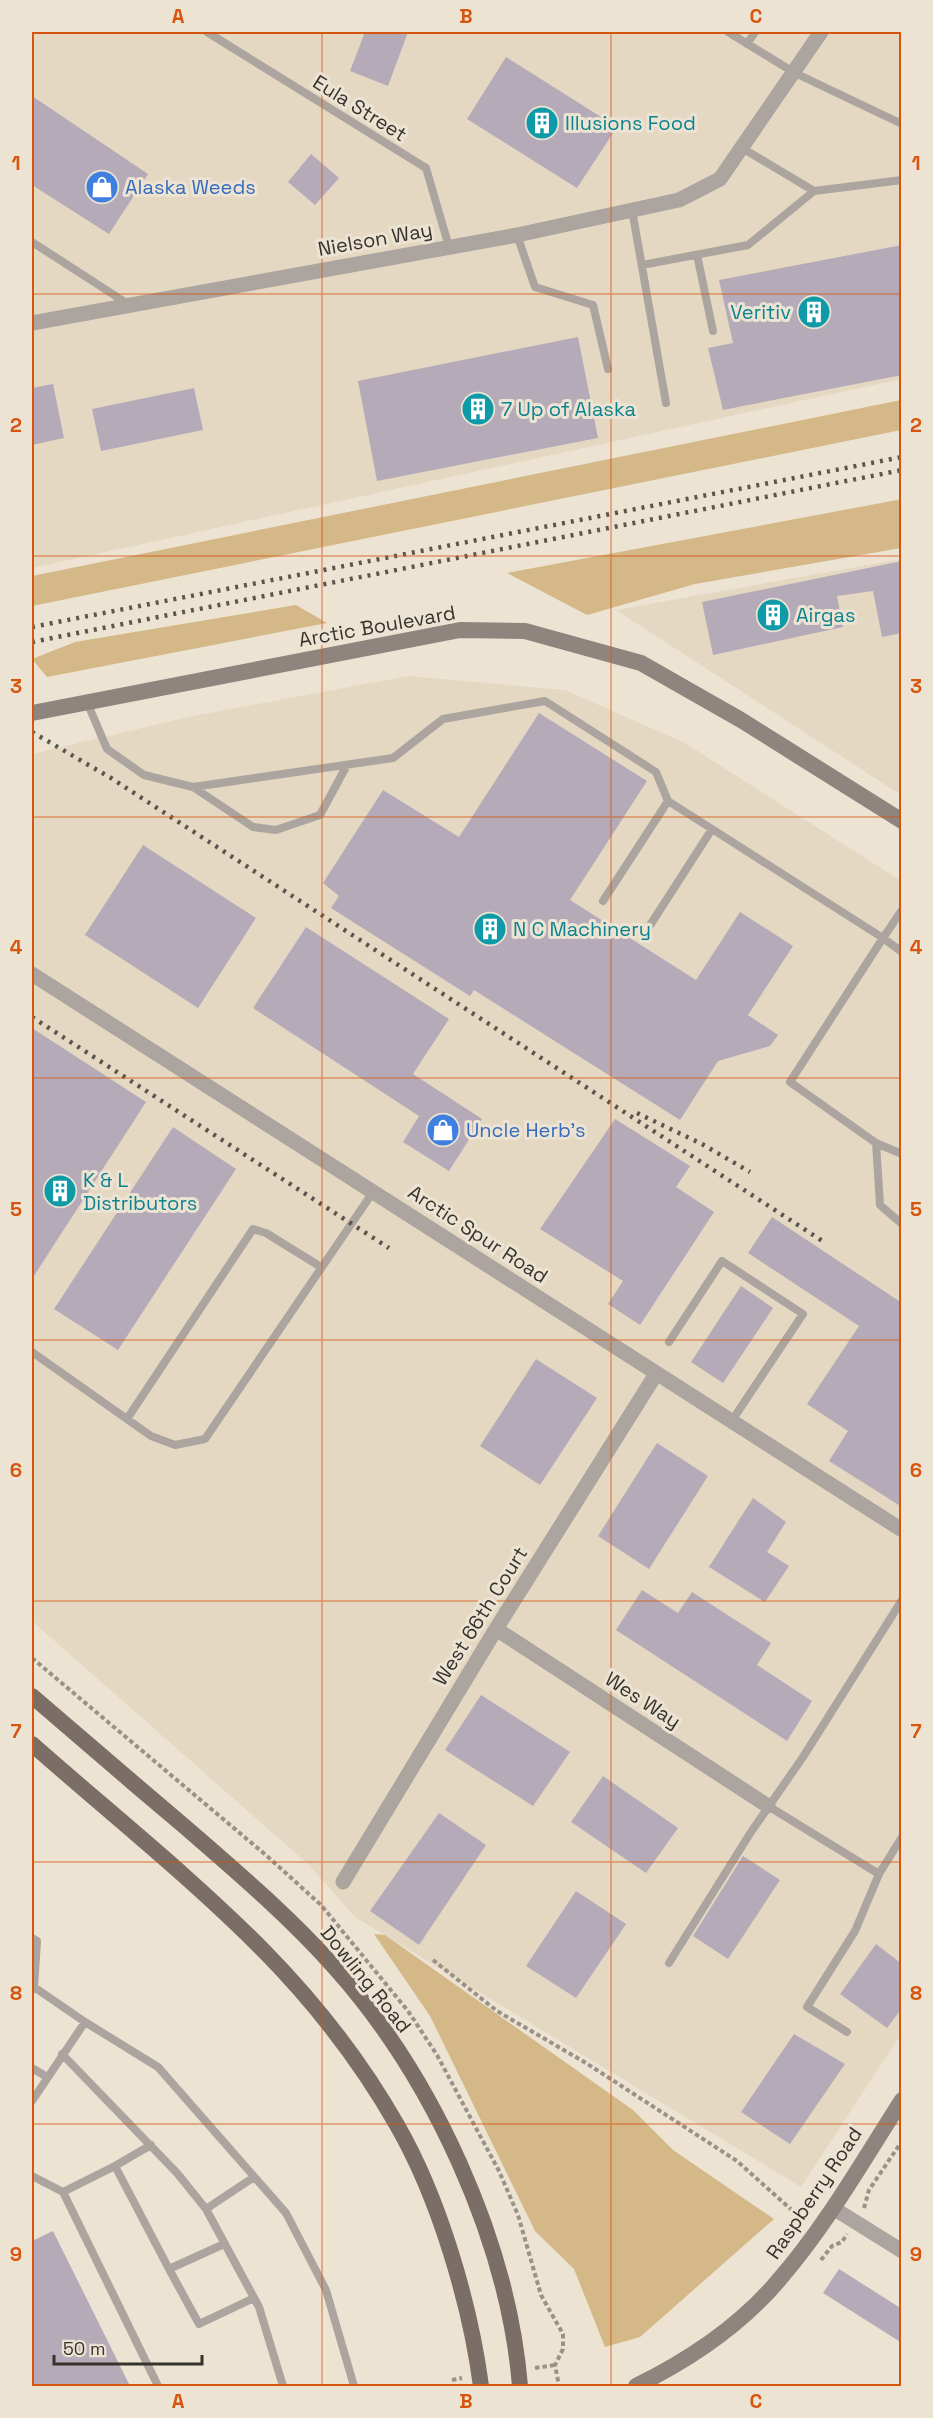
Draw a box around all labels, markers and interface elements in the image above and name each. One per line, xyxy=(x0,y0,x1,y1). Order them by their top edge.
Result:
text: A xyxy=(172,3,185,29)
text: B xyxy=(459,3,473,29)
text: C xyxy=(750,3,763,29)
street label: Eula Street xyxy=(308,69,412,147)
building icon: Illusions Food xyxy=(524,105,560,141)
place label: Illusions Food xyxy=(565,110,696,136)
text: 1 xyxy=(11,150,21,176)
text: 1 xyxy=(911,150,921,176)
shop icon: Alaska Weeds xyxy=(84,169,120,205)
place label: Alaska Weeds xyxy=(125,174,256,200)
street label: Nielson Way xyxy=(316,216,434,262)
building icon: Veritiv xyxy=(796,294,832,330)
place label: Veritiv xyxy=(730,299,791,325)
building icon: 7 Up of Alaska xyxy=(460,391,496,427)
place label: 7 Up of Alaska xyxy=(501,396,636,422)
text: 2 xyxy=(10,412,22,438)
text: 2 xyxy=(910,412,922,438)
building icon: Airgas xyxy=(755,597,791,633)
street label: Arctic Boulevard xyxy=(297,599,457,653)
place label: Airgas xyxy=(796,602,855,628)
text: 3 xyxy=(10,673,22,699)
text: 3 xyxy=(910,673,922,699)
building icon: N C Machinery xyxy=(472,911,508,947)
place label: N C Machinery xyxy=(513,916,651,942)
text: 4 xyxy=(10,934,23,960)
text: 4 xyxy=(910,934,923,960)
shop icon: Uncle Herb's xyxy=(425,1112,461,1148)
place label: Uncle Herb's xyxy=(466,1117,586,1143)
place label: K & L Distributors xyxy=(83,1167,197,1216)
building icon: K & L Distributors xyxy=(42,1173,78,1209)
street label: Arctic Spur Road xyxy=(403,1179,553,1289)
text: 5 xyxy=(10,1196,22,1222)
text: 5 xyxy=(910,1196,922,1222)
text: 6 xyxy=(10,1457,22,1483)
text: 6 xyxy=(910,1457,922,1483)
street label: West 66th Court xyxy=(427,1542,533,1690)
street label: Wes Way xyxy=(600,1666,686,1734)
text: 7 xyxy=(10,1718,22,1744)
text: 7 xyxy=(910,1718,922,1744)
street label: Dowling Road xyxy=(315,1920,417,2038)
text: 8 xyxy=(10,1980,22,2006)
text: 8 xyxy=(910,1980,922,2006)
street label: Raspberry Road xyxy=(760,2122,868,2264)
text: 9 xyxy=(10,2241,22,2267)
text: 9 xyxy=(910,2241,922,2267)
scale bar xyxy=(54,2328,202,2366)
text: 50 m xyxy=(63,2337,105,2360)
text: A xyxy=(172,2388,185,2414)
text: B xyxy=(459,2388,473,2414)
text: C xyxy=(750,2388,763,2414)

